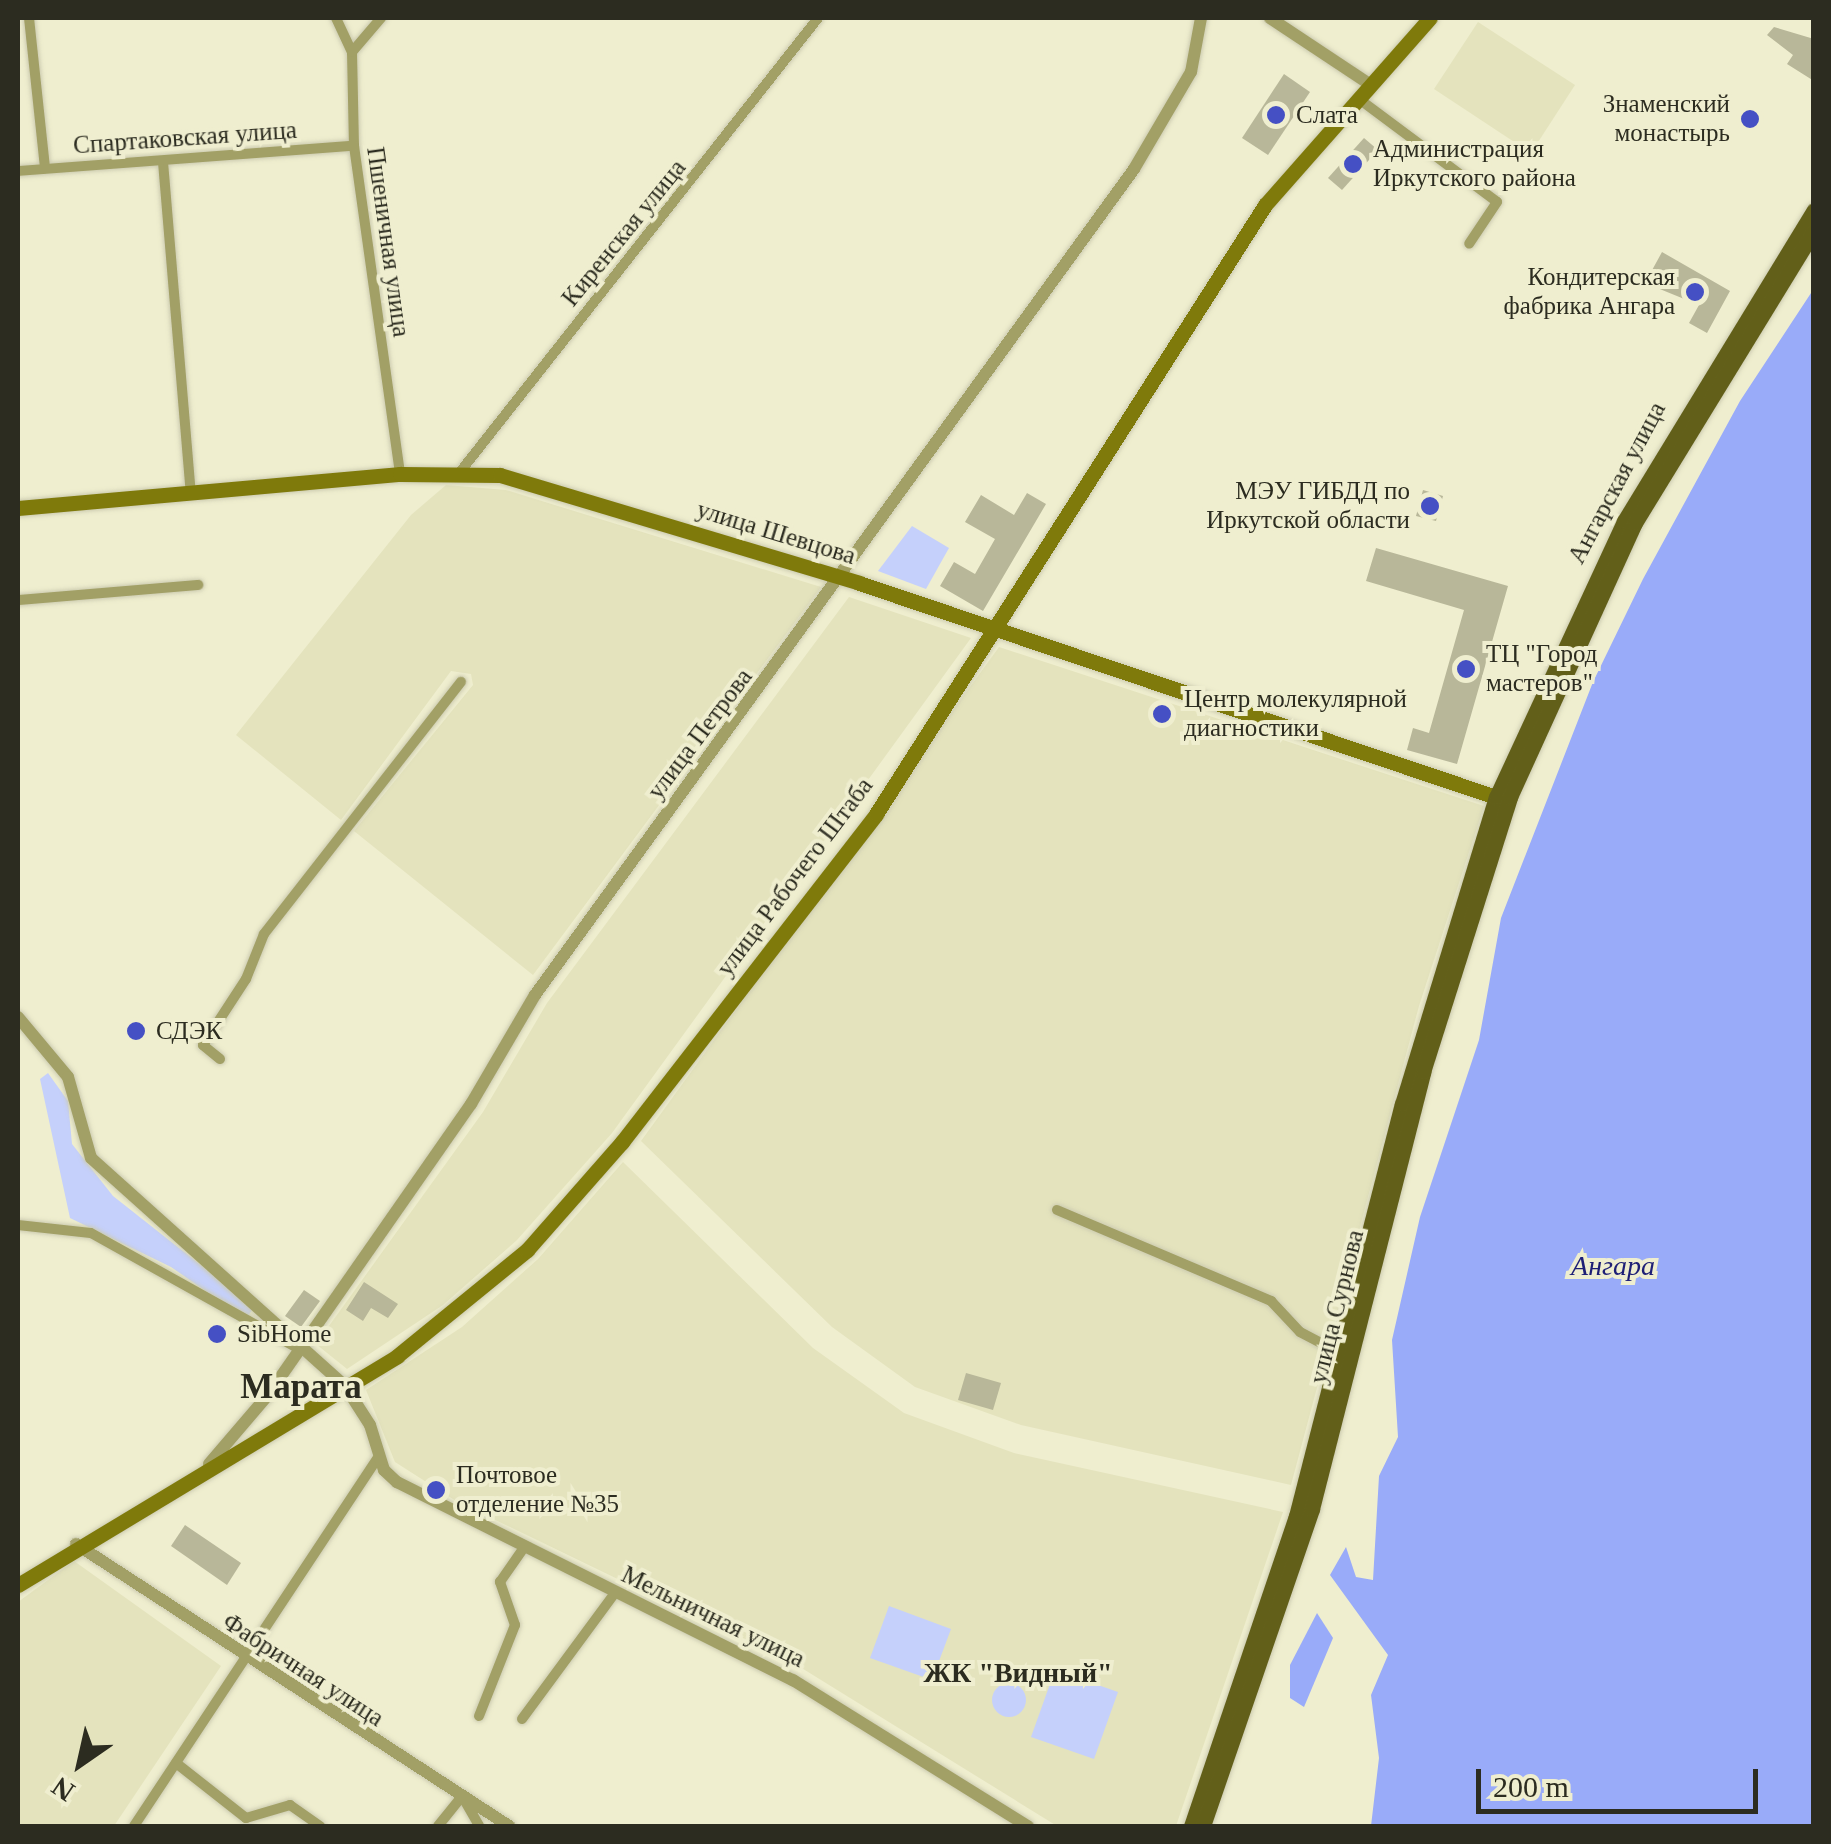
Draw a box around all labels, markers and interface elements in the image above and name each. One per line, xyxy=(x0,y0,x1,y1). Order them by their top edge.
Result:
place label: Знаменский монастырь xyxy=(1603,90,1730,149)
place label: Слата xyxy=(1296,100,1358,130)
marker: Слата xyxy=(1265,104,1287,126)
marker: Знаменский монастырь xyxy=(1739,108,1761,130)
street label: Спартаковская улица xyxy=(72,115,298,161)
place label: Администрация Иркутского района xyxy=(1373,135,1576,194)
street label: Пшеничная улица xyxy=(360,145,416,339)
street label: Киренская улица xyxy=(556,153,692,313)
marker: Администрация Иркутского района xyxy=(1342,153,1364,175)
place label: Кондитерская фабрика Ангара xyxy=(1504,263,1675,322)
marker: Кондитерская фабрика Ангара xyxy=(1684,281,1706,303)
street label: Ангарская улица xyxy=(1562,397,1672,569)
place label: МЭУ ГИБДД по Иркутской области xyxy=(1206,477,1410,536)
street label: улица Шевцова xyxy=(693,495,859,571)
marker: МЭУ ГИБДД по Иркутской области xyxy=(1419,495,1441,517)
place label: ТЦ "Город мастеров" xyxy=(1486,640,1598,699)
marker: ТЦ "Город мастеров" xyxy=(1455,658,1477,680)
street label: улица Петрова xyxy=(641,663,759,805)
place label: Центр молекулярной диагностики xyxy=(1184,685,1407,744)
marker: Центр молекулярной диагностики xyxy=(1149,701,1175,727)
street label: улица Рабочего Штаба xyxy=(711,772,879,982)
place label: СДЭК xyxy=(156,1016,222,1046)
marker: СДЭК xyxy=(125,1020,147,1042)
street label: улица Сурнова xyxy=(1303,1227,1371,1387)
water label: Ангара xyxy=(1571,1249,1655,1283)
place label: SibHome xyxy=(237,1319,331,1349)
marker: SibHome xyxy=(206,1323,228,1345)
district label: Марата xyxy=(240,1366,362,1408)
place label: Почтовое отделение №35 xyxy=(456,1461,619,1520)
marker: Почтовое отделение №35 xyxy=(425,1479,447,1501)
street label: Мельничная улица xyxy=(616,1560,810,1674)
street label: Фабричная улица xyxy=(217,1607,389,1733)
district label: ЖК "Видный" xyxy=(923,1656,1113,1690)
north arrow xyxy=(30,1714,130,1814)
scale bar xyxy=(1481,1749,1764,1811)
text: 200 m xyxy=(1493,1770,1569,1803)
text: N xyxy=(46,1771,80,1808)

